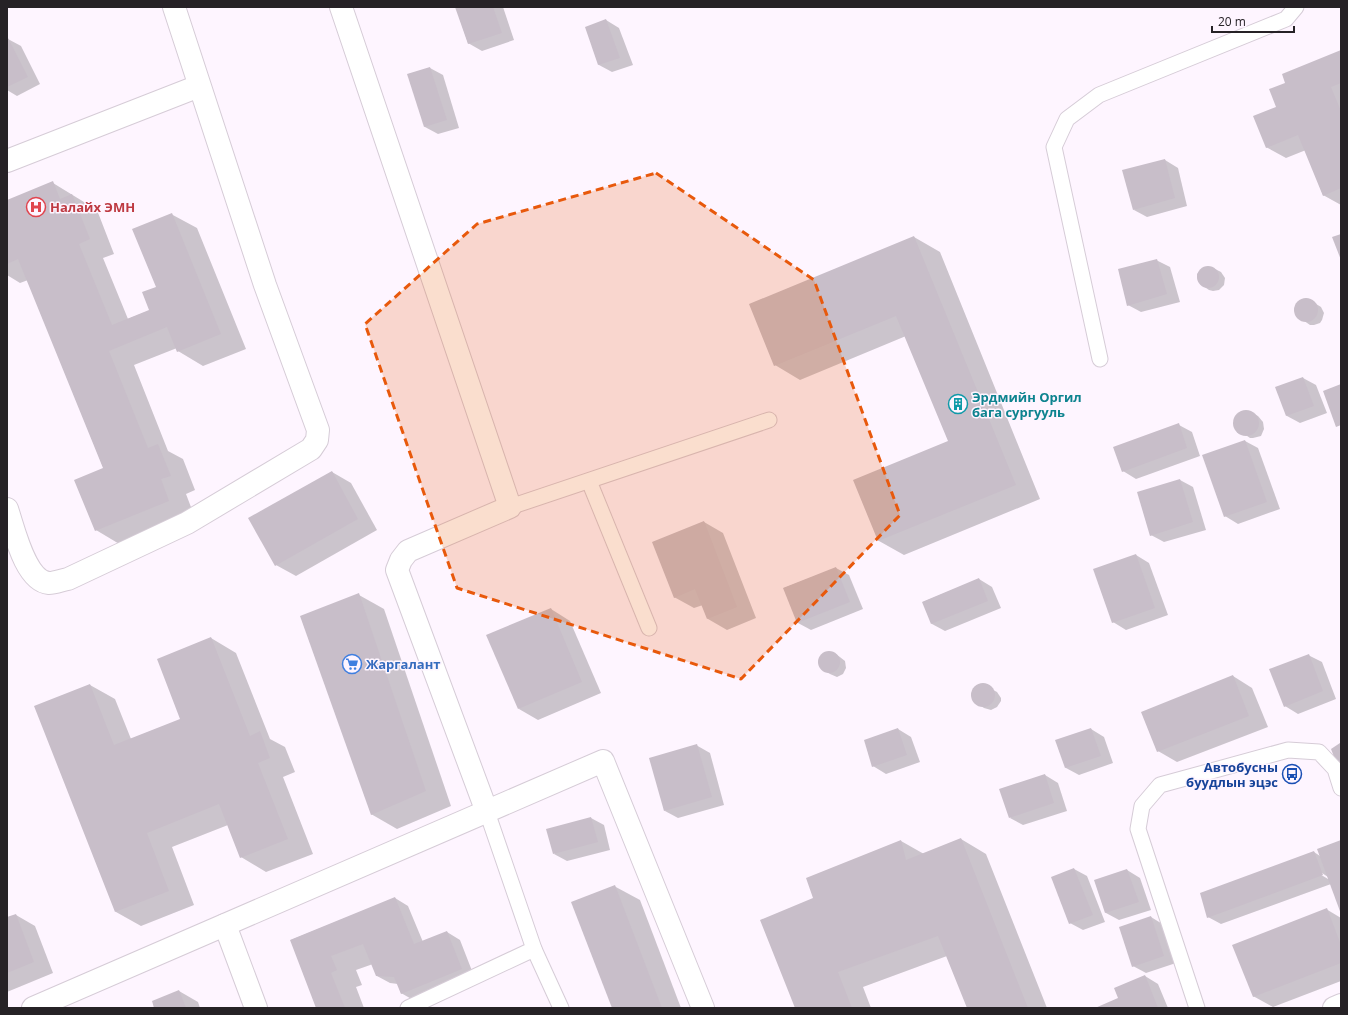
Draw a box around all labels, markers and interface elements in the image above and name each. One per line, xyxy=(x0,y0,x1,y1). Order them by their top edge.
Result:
scale bar xyxy=(1212,8,1294,34)
text: 20 m xyxy=(1218,13,1246,30)
hospital icon: Налайх ЭМН xyxy=(25,196,47,218)
place label: Налайх ЭМН xyxy=(50,198,135,216)
place label: Эрдмийн Оргил бага сургууль xyxy=(972,388,1082,421)
building icon: Эрдмийн Оргил бага сургууль xyxy=(947,393,969,415)
supermarket icon: Жаргалант xyxy=(341,653,363,675)
place label: Жаргалант xyxy=(366,655,440,673)
place label: Автобусны буудлын эцэс xyxy=(1186,758,1278,791)
bus stop icon: Автобусны буудлын эцэс xyxy=(1281,763,1303,785)

